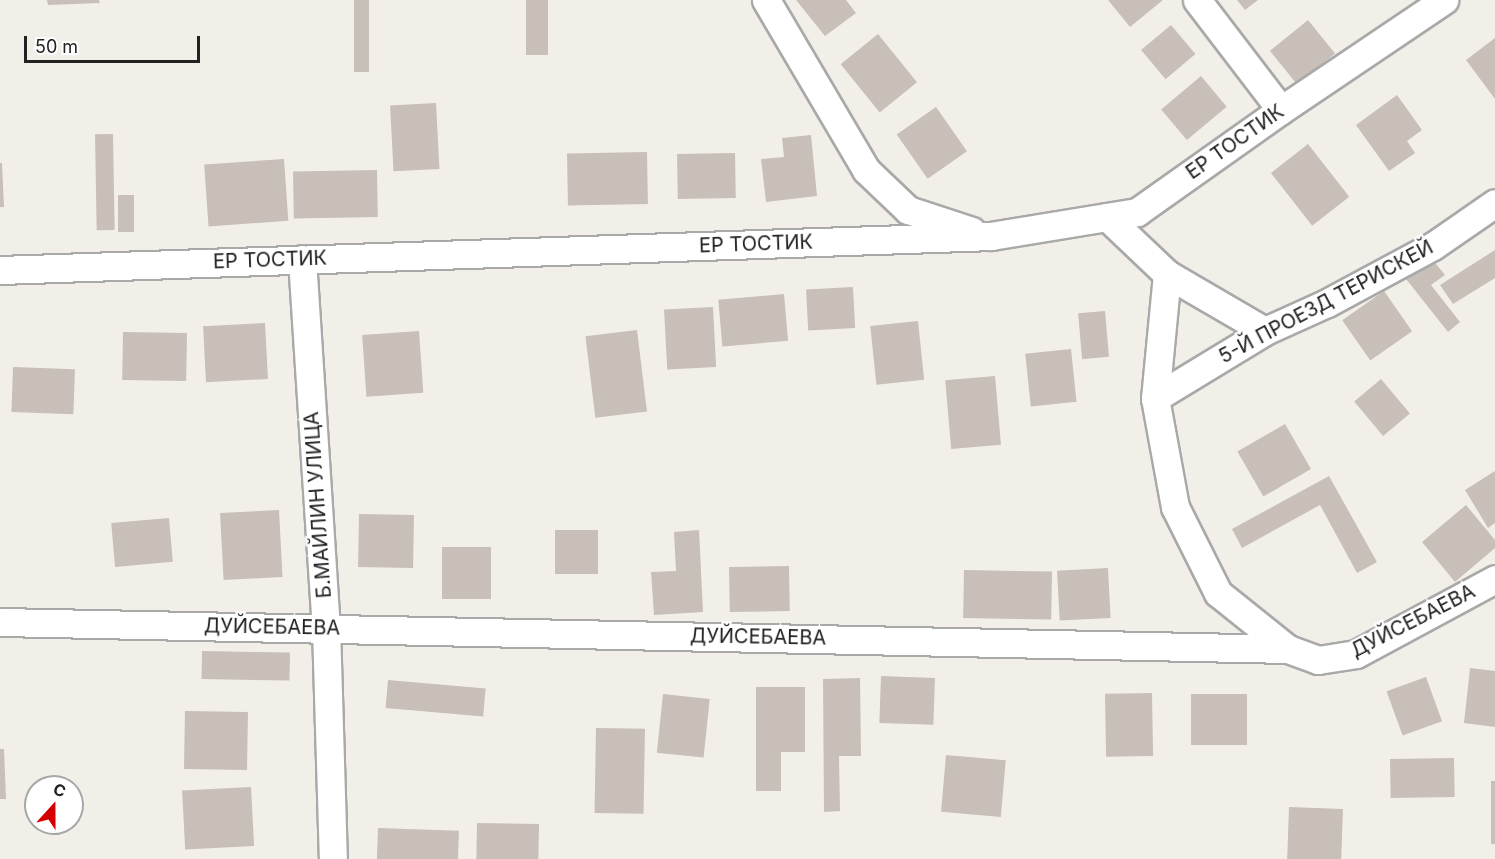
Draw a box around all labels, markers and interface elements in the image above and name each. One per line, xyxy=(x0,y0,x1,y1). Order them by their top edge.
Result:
scale bar xyxy=(27,24,202,62)
text: 50 m xyxy=(35,36,78,57)
street label: ЕР ТОСТИК xyxy=(1181,99,1289,185)
street label: ЕР ТОСТИК xyxy=(699,230,813,258)
street label: 5-Й ПРОЕЗД ТЕРИСКЕЙ xyxy=(1215,235,1437,369)
street label: ЕР ТОСТИК xyxy=(213,246,327,274)
street label: Б.МАЙЛИН УЛИЦА xyxy=(300,411,336,599)
street label: ДУЙСЕБАЕВА xyxy=(1347,579,1479,663)
street label: ДУЙСЕБАЕВА xyxy=(204,614,340,640)
street label: ДУЙСЕБАЕВА xyxy=(690,624,826,650)
north arrow xyxy=(24,775,84,835)
text: С xyxy=(51,779,69,802)

